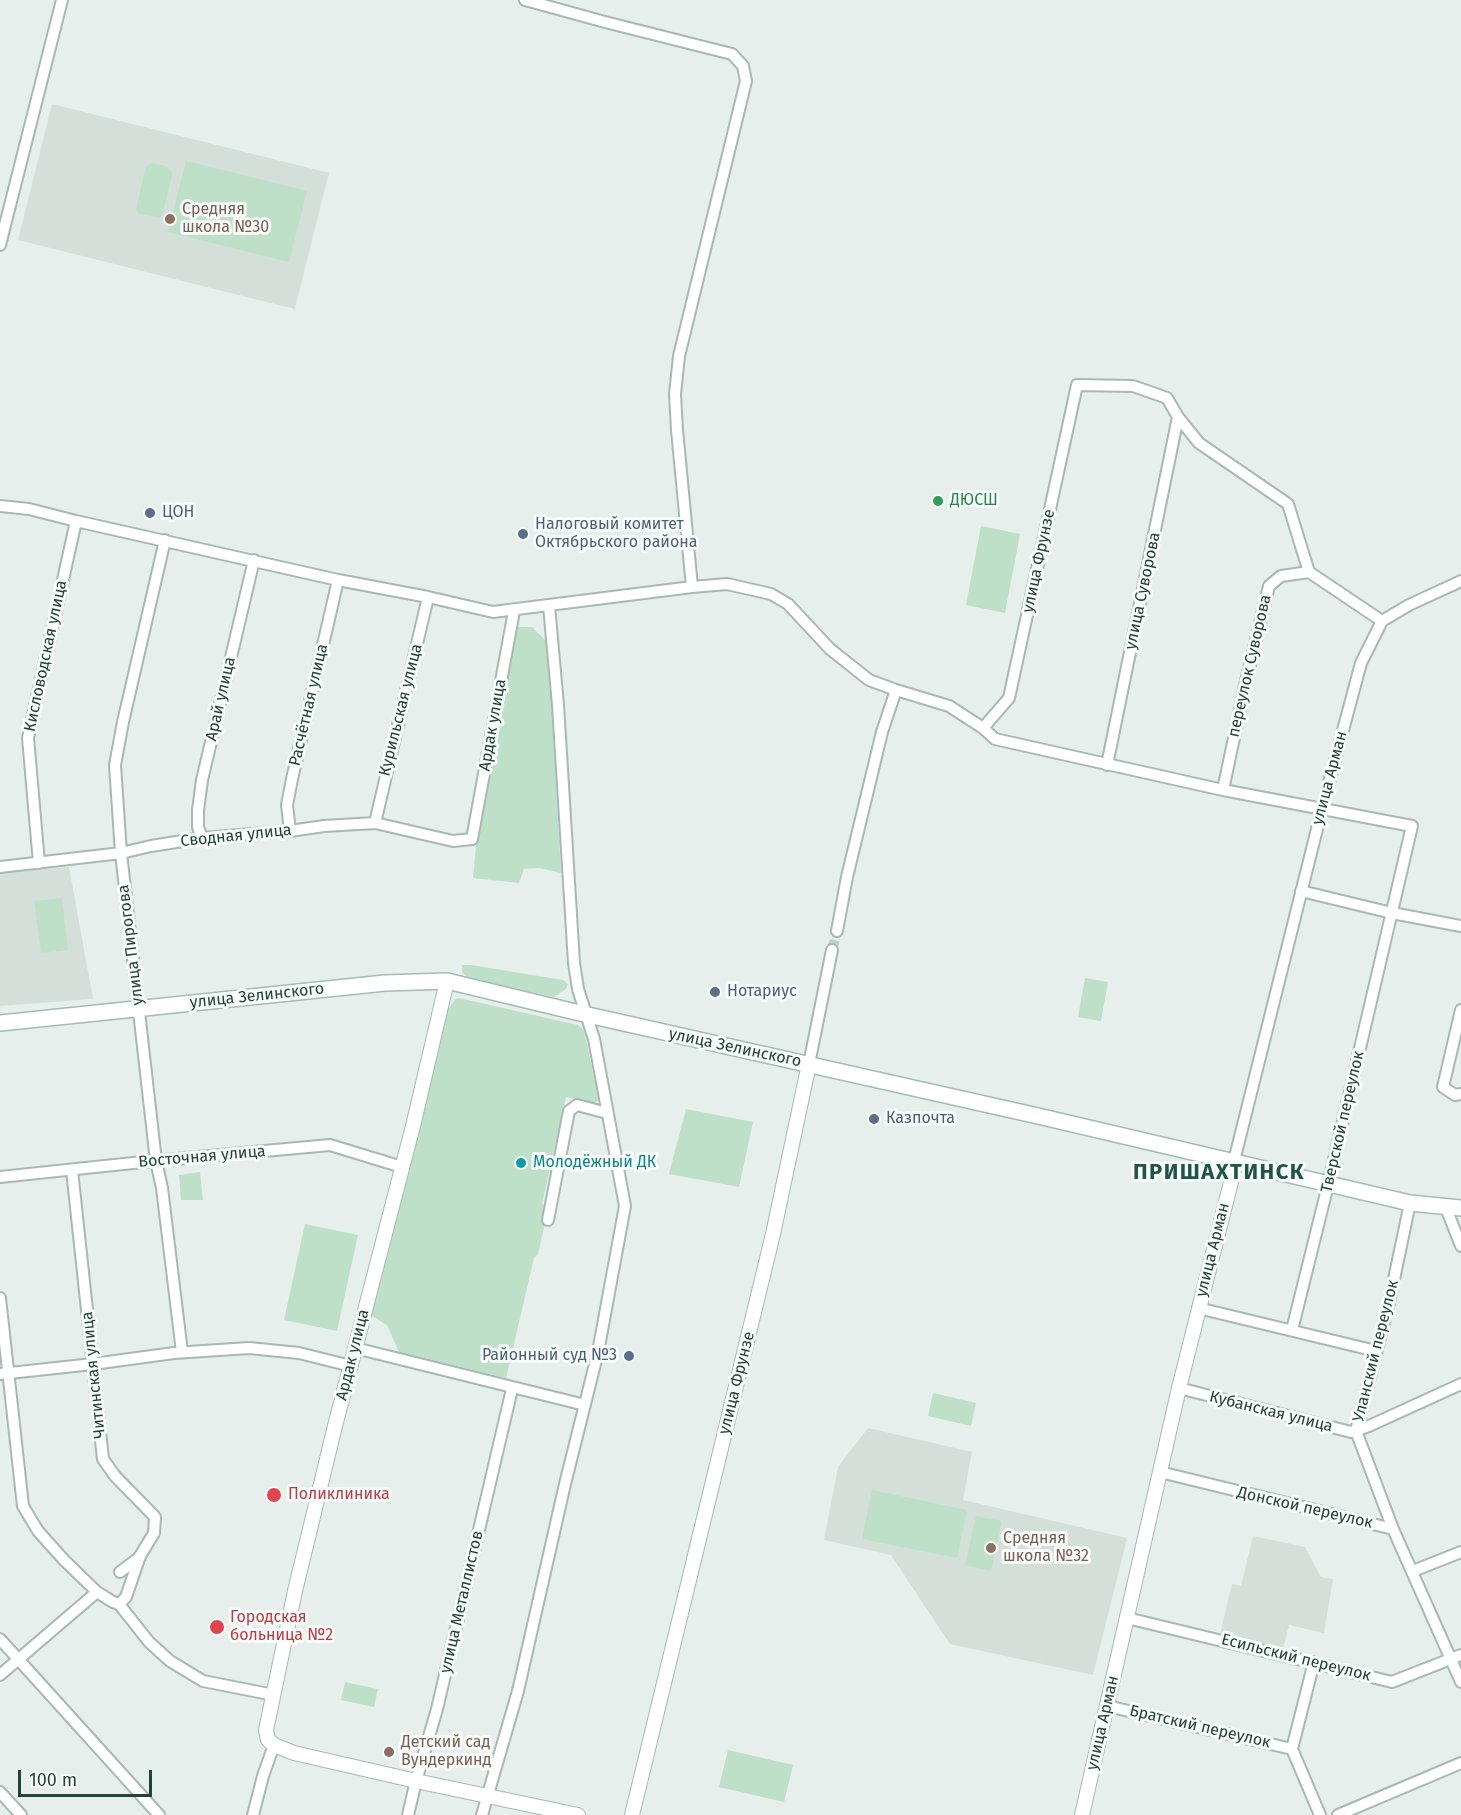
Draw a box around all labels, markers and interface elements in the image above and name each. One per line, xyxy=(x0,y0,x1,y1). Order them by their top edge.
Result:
place label: Средняя школа №30 xyxy=(182,200,269,238)
marker: Средняя школа №30 xyxy=(163,212,177,226)
place label: ДЮСШ xyxy=(950,491,998,511)
marker: ДЮСШ xyxy=(931,494,945,508)
place label: ЦОН xyxy=(162,503,194,523)
marker: ЦОН xyxy=(143,506,157,520)
street label: улица Фрунзе xyxy=(1019,507,1059,615)
place label: Налоговый комитет Октябрьского района xyxy=(535,515,697,553)
marker: Налоговый комитет Октябрьского района xyxy=(516,527,530,541)
street label: улица Суворова xyxy=(1121,531,1165,651)
street label: Кисловодская улица xyxy=(21,579,71,733)
street label: переулок Суворова xyxy=(1224,593,1276,739)
street label: Расчётная улица xyxy=(286,642,332,768)
street label: Курильская улица xyxy=(375,642,427,778)
street label: Арай улица xyxy=(202,655,240,743)
street label: Ардак улица xyxy=(475,677,511,773)
street label: улица Арман xyxy=(1308,729,1352,827)
street label: Сводная улица xyxy=(179,821,293,851)
street label: улица Пирогова xyxy=(114,884,148,1006)
street label: улица Зелинского xyxy=(189,979,325,1013)
place label: Нотариус xyxy=(727,982,797,1002)
marker: Нотариус xyxy=(708,985,722,999)
street label: улица Зелинского xyxy=(667,1025,803,1071)
street label: Тверской переулок xyxy=(1317,1049,1369,1195)
place label: Казпочта xyxy=(886,1109,955,1129)
marker: Казпочта xyxy=(867,1112,881,1126)
street label: Восточная улица xyxy=(138,1142,266,1172)
place label: Молодёжный ДК xyxy=(533,1153,656,1173)
marker: Молодёжный ДК xyxy=(514,1156,528,1170)
district label: ПРИШАХТИНСК xyxy=(1133,1160,1305,1186)
street label: улица Арман xyxy=(1192,1201,1234,1299)
street label: Уланский переулок xyxy=(1349,1278,1403,1424)
street label: Ардак улица xyxy=(332,1307,374,1403)
street label: Читинская улица xyxy=(78,1310,110,1440)
street label: улица Фрунзе xyxy=(715,1330,759,1436)
place label: Районный суд №3 xyxy=(482,1346,617,1366)
marker: Районный суд №3 xyxy=(622,1349,636,1363)
street label: Кубанская улица xyxy=(1207,1387,1335,1437)
street label: Донской переулок xyxy=(1235,1483,1375,1533)
place label: Поликлиника xyxy=(288,1485,390,1505)
marker: Поликлиника xyxy=(265,1486,283,1504)
street label: улица Металлистов xyxy=(436,1529,488,1675)
place label: Средняя школа №32 xyxy=(1003,1529,1089,1567)
marker: Средняя школа №32 xyxy=(984,1541,998,1555)
place label: Городская больница №2 xyxy=(230,1608,333,1646)
marker: Городская больница №2 xyxy=(208,1618,226,1636)
street label: Есильский переулок xyxy=(1219,1630,1373,1686)
street label: улица Арман xyxy=(1083,1674,1123,1772)
street label: Братский переулок xyxy=(1128,1701,1272,1753)
place label: Детский сад Вундеркинд xyxy=(401,1733,492,1771)
marker: Детский сад Вундеркинд xyxy=(382,1745,396,1759)
scale bar xyxy=(21,1758,154,1796)
text: 100 m xyxy=(29,1769,77,1791)

